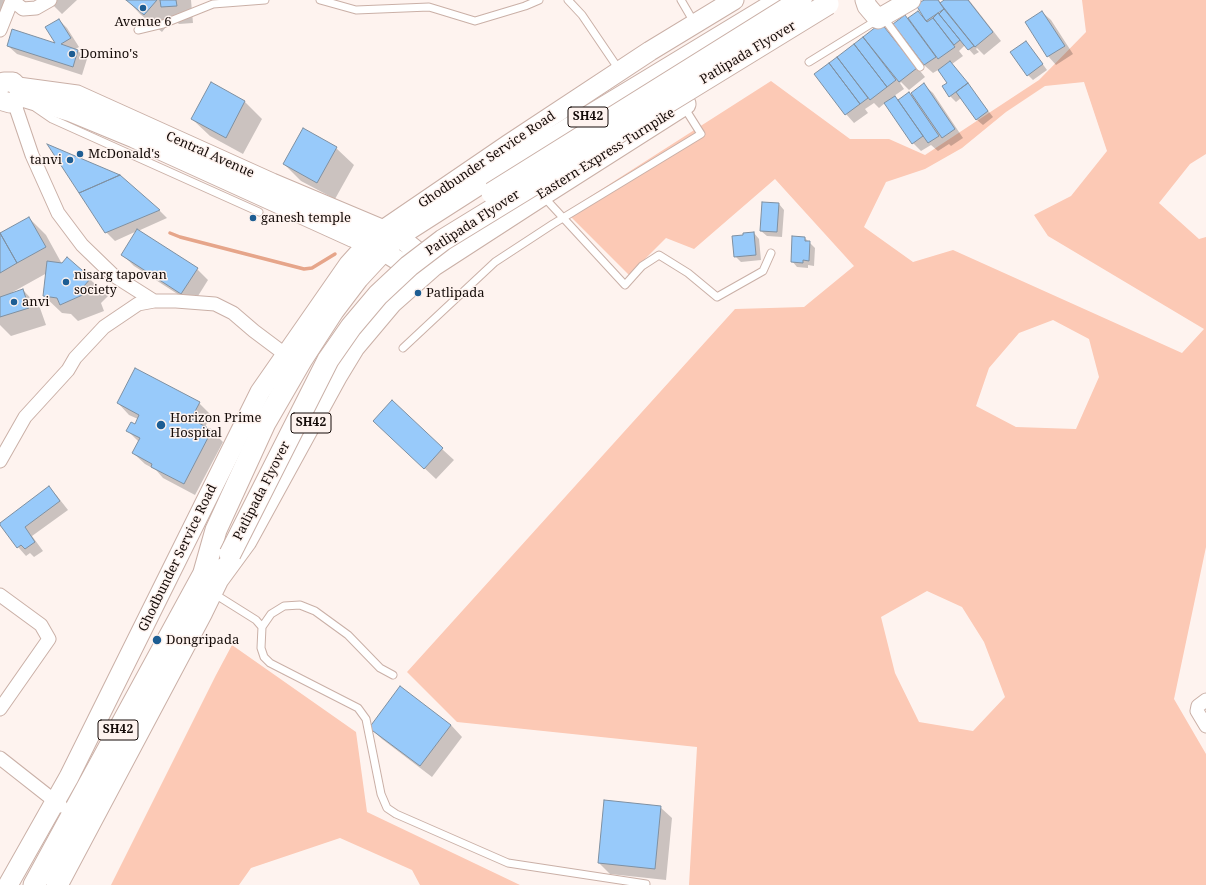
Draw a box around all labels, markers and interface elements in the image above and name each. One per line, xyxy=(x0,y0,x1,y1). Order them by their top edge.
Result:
marker: Avenue 6 xyxy=(138,3,148,13)
place label: Avenue 6 xyxy=(114,14,172,30)
street label: Patlipada Flyover xyxy=(697,18,799,88)
place label: Domino's xyxy=(80,46,138,62)
marker: Domino's xyxy=(67,49,77,59)
street label: Eastern Express Turnpike xyxy=(534,105,678,203)
road number: SH42 xyxy=(568,107,608,127)
street label: Ghodbunder Service Road xyxy=(415,108,559,212)
street label: Central Avenue xyxy=(163,129,257,181)
place label: McDonald's xyxy=(88,146,160,162)
marker: McDonald's xyxy=(75,149,85,159)
place label: tanvi xyxy=(30,152,62,168)
marker: tanvi xyxy=(65,155,75,165)
street label: Patlipada Flyover xyxy=(423,187,523,259)
place label: ganesh temple xyxy=(261,210,351,226)
marker: ganesh temple xyxy=(248,213,258,223)
place label: nisarg tapovan society xyxy=(74,267,167,298)
marker: nisarg tapovan society xyxy=(61,277,71,287)
place label: Patlipada xyxy=(426,285,485,301)
marker: Patlipada xyxy=(413,288,423,298)
place label: anvi xyxy=(22,294,49,310)
marker: anvi xyxy=(9,297,19,307)
place label: Horizon Prime Hospital xyxy=(170,410,261,441)
road number: SH42 xyxy=(291,413,331,433)
marker: Horizon Prime Hospital xyxy=(155,419,167,431)
street label: Patlipada Flyover xyxy=(230,439,294,543)
street label: Ghodbunder Service Road xyxy=(135,482,221,634)
place label: Dongripada xyxy=(166,632,239,648)
marker: Dongripada xyxy=(151,634,163,646)
road number: SH42 xyxy=(98,720,138,740)

